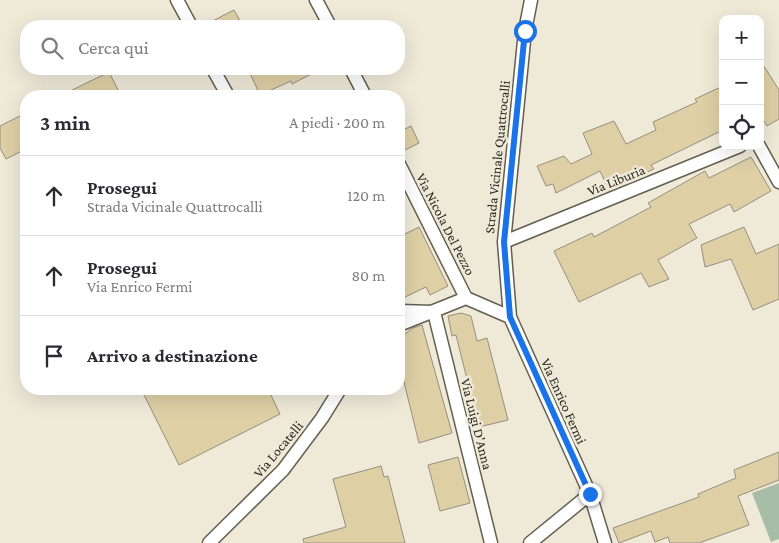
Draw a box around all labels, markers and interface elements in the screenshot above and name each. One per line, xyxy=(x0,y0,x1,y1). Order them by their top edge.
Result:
map controls xyxy=(719,15,764,150)
button: + xyxy=(719,15,764,60)
search box xyxy=(20,20,405,75)
route start xyxy=(514,20,537,43)
icon: search xyxy=(38,34,66,62)
text: Cerca qui xyxy=(78,37,149,58)
button: − xyxy=(719,60,764,105)
street label: Strada Vicinale Quattrocalli xyxy=(481,79,513,234)
button: locate xyxy=(719,105,764,150)
text: 3 min xyxy=(40,111,90,135)
text: A piedi · 200 m xyxy=(289,114,385,131)
street label: Via Liburia xyxy=(585,161,648,199)
street label: Via Nicola Del Pezzo xyxy=(413,170,479,278)
text: Prosegui xyxy=(87,177,157,198)
icon: ahead xyxy=(40,182,68,210)
text: 120 m xyxy=(347,187,385,204)
text: Strada Vicinale Quattrocalli xyxy=(87,198,263,215)
text: Prosegui xyxy=(87,257,157,278)
icon: ahead xyxy=(40,262,68,290)
text: 80 m xyxy=(351,267,385,284)
text: Via Enrico Fermi xyxy=(87,278,192,295)
icon: arrive xyxy=(40,342,68,370)
text: Arrivo a destinazione xyxy=(87,345,258,366)
street label: Via Enrico Fermi xyxy=(538,356,590,447)
street label: Via Luigi D'Anna xyxy=(458,377,496,472)
street label: Via Locatelli xyxy=(250,417,306,480)
route end xyxy=(579,483,602,506)

